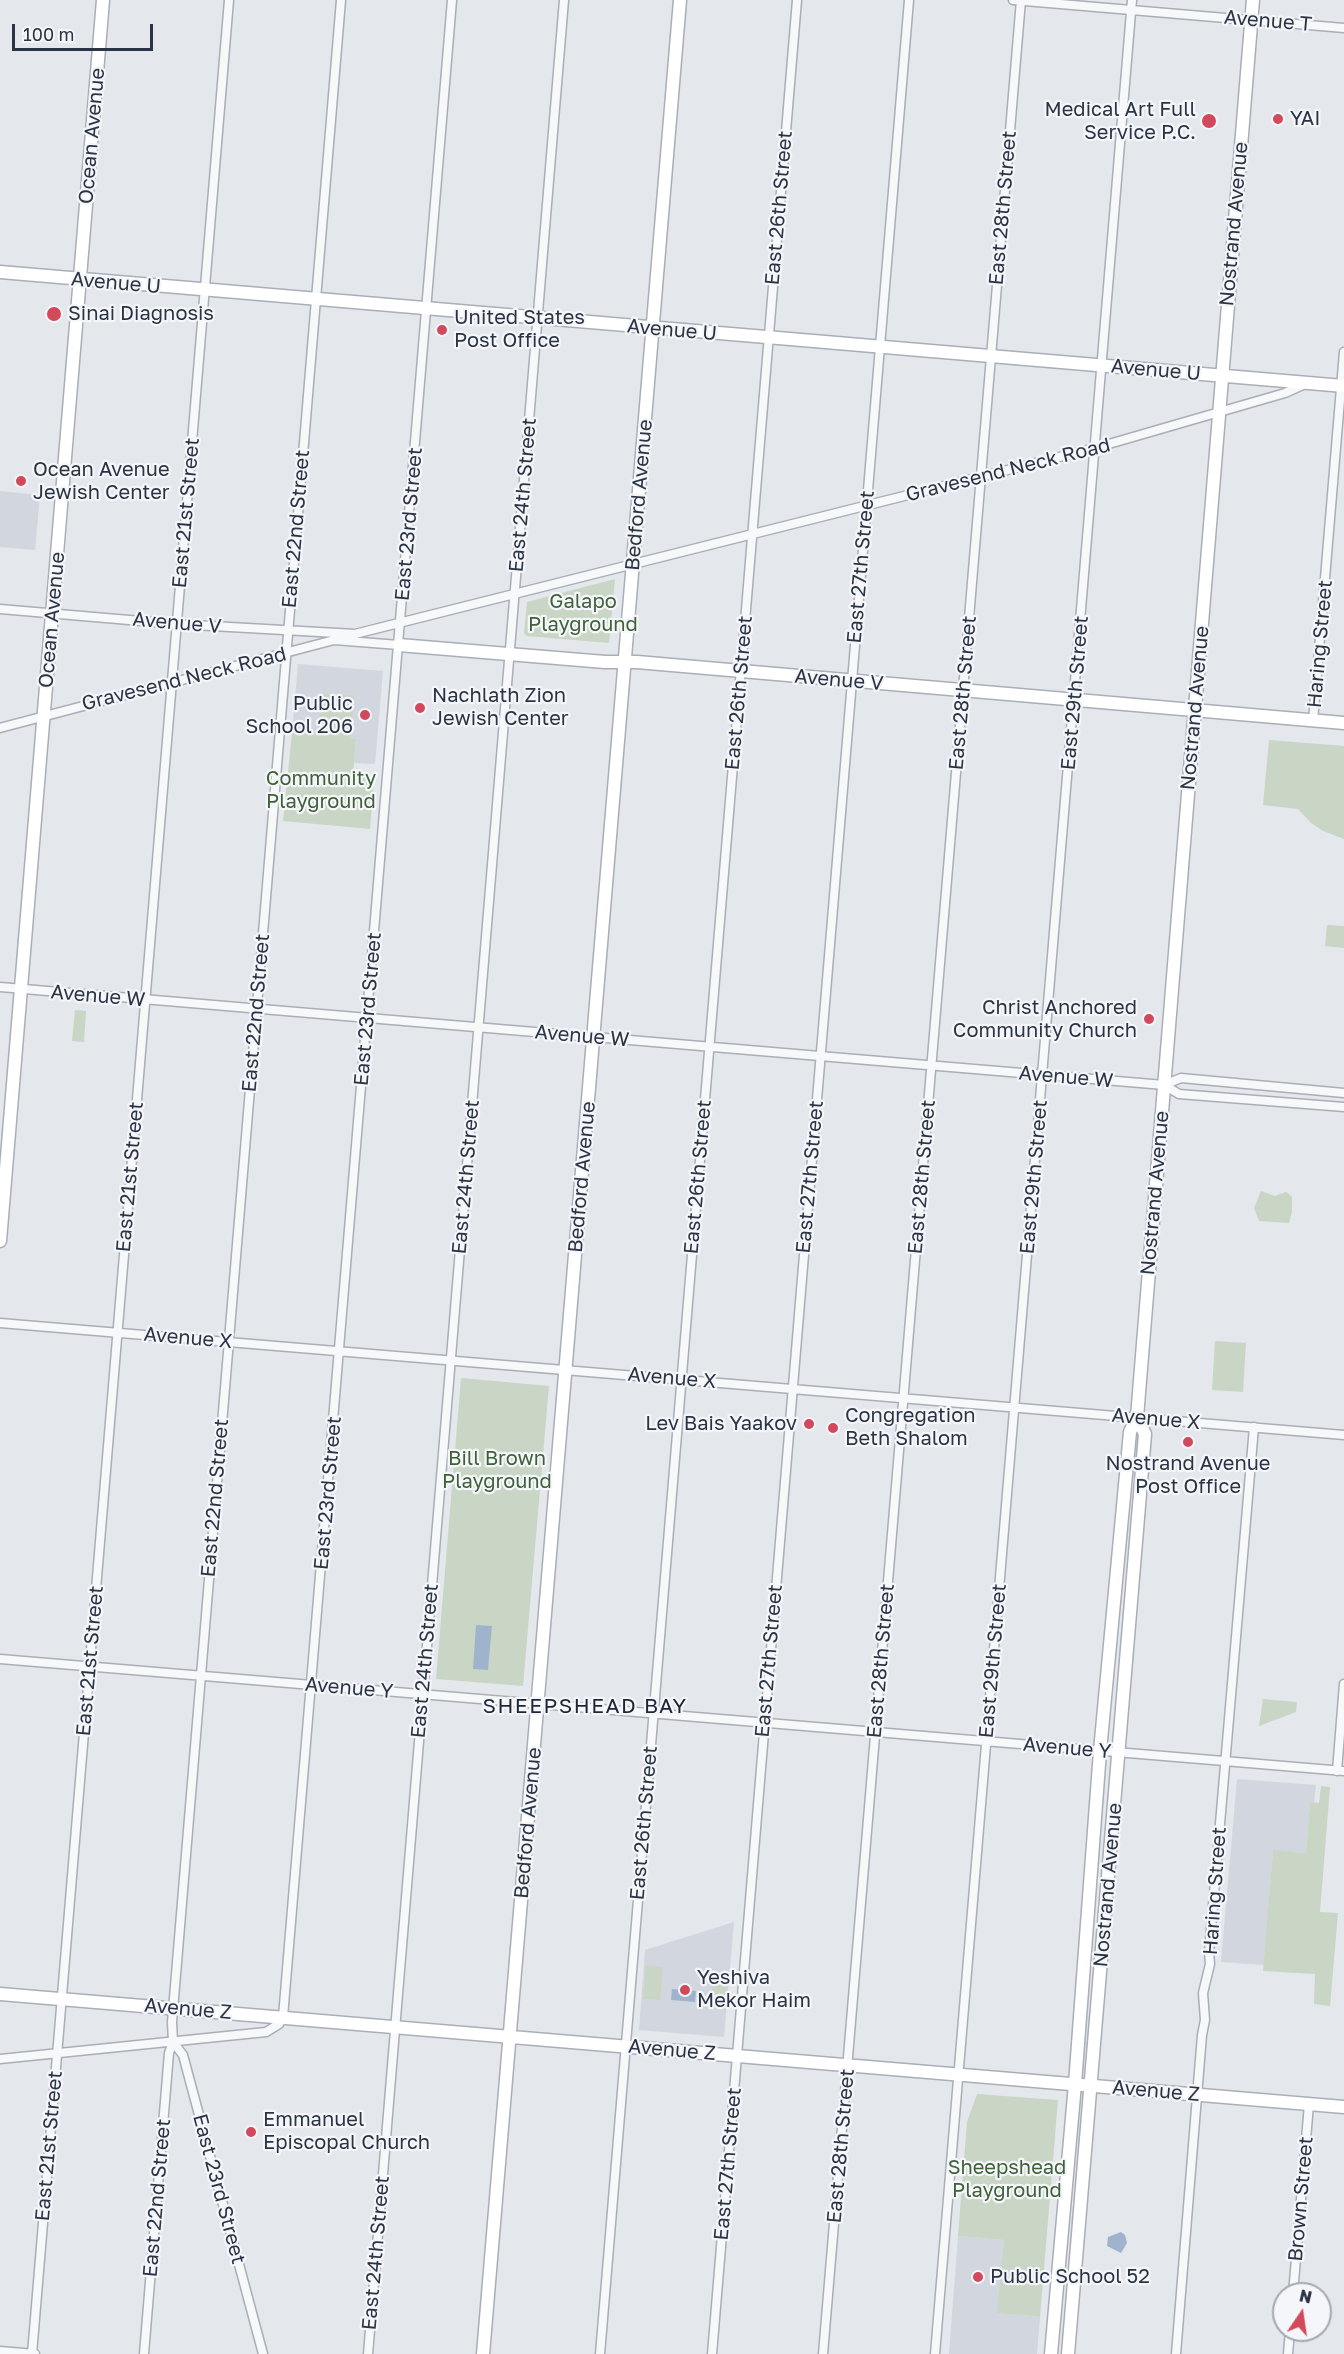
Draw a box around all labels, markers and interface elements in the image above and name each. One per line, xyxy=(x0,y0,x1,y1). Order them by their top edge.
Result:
street label: Avenue T xyxy=(1223,5,1313,37)
scale bar xyxy=(15,12,156,50)
text: 100 m xyxy=(23,23,74,45)
street label: Ocean Avenue xyxy=(74,67,110,205)
place label: Medical Art Full Service P.C. xyxy=(1045,98,1196,145)
place label: YAI xyxy=(1290,107,1320,131)
marker: Medical Art Full Service P.C. xyxy=(1200,112,1218,130)
marker: YAI xyxy=(1271,112,1285,126)
street label: East 26th Street xyxy=(760,130,798,286)
street label: East 28th Street xyxy=(984,130,1022,286)
street label: Nostrand Avenue xyxy=(1215,141,1253,307)
street label: Avenue U xyxy=(70,267,162,299)
place label: Sinai Diagnosis xyxy=(68,302,214,326)
marker: Sinai Diagnosis xyxy=(45,305,63,323)
place label: United States Post Office xyxy=(454,306,585,353)
street label: Avenue U xyxy=(626,314,718,346)
marker: United States Post Office xyxy=(435,323,449,337)
street label: Avenue U xyxy=(1110,354,1202,386)
street label: East 24th Street xyxy=(504,417,542,573)
street label: Bedford Avenue xyxy=(620,418,658,572)
street label: Gravesend Neck Road xyxy=(903,433,1113,507)
street label: East 21st Street xyxy=(167,437,205,589)
street label: East 23rd Street xyxy=(390,446,428,602)
street label: East 22nd Street xyxy=(277,449,315,609)
place label: Ocean Avenue Jewish Center xyxy=(33,458,170,505)
marker: Ocean Avenue Jewish Center xyxy=(14,474,28,488)
street label: East 27th Street xyxy=(842,489,880,645)
street label: Ocean Avenue xyxy=(34,551,70,689)
street label: Haring Street xyxy=(1302,579,1338,709)
park label: Galapo Playground xyxy=(528,590,638,637)
street label: Avenue V xyxy=(132,607,222,639)
street label: East 26th Street xyxy=(720,615,758,771)
street label: East 28th Street xyxy=(944,615,982,771)
street label: East 29th Street xyxy=(1056,615,1094,771)
street label: Nostrand Avenue xyxy=(1176,625,1214,791)
street label: Gravesend Neck Road xyxy=(79,642,289,716)
street label: Avenue V xyxy=(794,664,884,696)
place label: Nachlath Zion Jewish Center xyxy=(432,684,569,731)
place label: Public School 206 xyxy=(246,692,353,739)
marker: Nachlath Zion Jewish Center xyxy=(413,701,427,715)
marker: Public School 206 xyxy=(358,708,372,722)
park label: Community Playground xyxy=(266,767,376,814)
street label: East 23rd Street xyxy=(349,931,387,1087)
street label: East 22nd Street xyxy=(237,933,275,1093)
street label: Avenue W xyxy=(50,980,146,1012)
place label: Christ Anchored Community Church xyxy=(953,996,1137,1043)
marker: Christ Anchored Community Church xyxy=(1142,1012,1156,1026)
street label: Avenue W xyxy=(534,1020,630,1052)
street label: Avenue W xyxy=(1018,1061,1114,1093)
street label: East 24th Street xyxy=(447,1099,485,1255)
street label: East 26th Street xyxy=(679,1099,717,1255)
street label: East 27th Street xyxy=(791,1099,829,1255)
street label: East 28th Street xyxy=(903,1099,941,1255)
street label: East 29th Street xyxy=(1015,1099,1053,1255)
street label: Bedford Avenue xyxy=(563,1100,601,1254)
street label: East 21st Street xyxy=(111,1101,149,1253)
street label: Nostrand Avenue xyxy=(1136,1110,1174,1276)
street label: Avenue X xyxy=(143,1322,233,1354)
street label: Avenue X xyxy=(627,1362,717,1394)
street label: Avenue X xyxy=(1111,1403,1201,1435)
place label: Congregation Beth Shalom xyxy=(845,1404,975,1451)
place label: Lev Bais Yaakov xyxy=(645,1412,797,1436)
street label: East 23rd Street xyxy=(309,1415,347,1571)
marker: Lev Bais Yaakov xyxy=(802,1417,816,1431)
street label: East 22nd Street xyxy=(196,1418,234,1578)
marker: Congregation Beth Shalom xyxy=(826,1421,840,1435)
marker: Nostrand Avenue Post Office xyxy=(1181,1435,1195,1449)
park label: Bill Brown Playground xyxy=(442,1447,552,1494)
place label: Nostrand Avenue Post Office xyxy=(1106,1452,1270,1499)
street label: East 24th Street xyxy=(406,1583,444,1739)
street label: East 27th Street xyxy=(750,1583,788,1739)
street label: East 28th Street xyxy=(862,1583,900,1739)
street label: East 29th Street xyxy=(974,1583,1012,1739)
street label: East 21st Street xyxy=(71,1585,109,1737)
street label: Avenue Y xyxy=(304,1672,394,1704)
district label: SHEEPSHEAD BAY xyxy=(482,1693,688,1719)
street label: Avenue Y xyxy=(1022,1732,1112,1764)
street label: East 26th Street xyxy=(625,1745,663,1901)
street label: Bedford Avenue xyxy=(509,1746,547,1900)
street label: Nostrand Avenue xyxy=(1089,1802,1127,1968)
street label: Haring Street xyxy=(1199,1826,1231,1956)
place label: Yeshiva Mekor Haim xyxy=(697,1966,811,2013)
marker: Yeshiva Mekor Haim xyxy=(678,1983,692,1997)
street label: Avenue Z xyxy=(143,1993,233,2025)
street label: Avenue Z xyxy=(627,2034,717,2066)
street label: East 28th Street xyxy=(822,2068,860,2224)
street label: East 21st Street xyxy=(30,2070,68,2222)
street label: Avenue Z xyxy=(1111,2075,1201,2107)
street label: East 27th Street xyxy=(709,2086,747,2242)
place label: Emmanuel Episcopal Church xyxy=(263,2108,430,2155)
street label: East 23rd Street xyxy=(187,2111,251,2267)
street label: East 22nd Street xyxy=(138,2118,176,2278)
marker: Emmanuel Episcopal Church xyxy=(244,2125,258,2139)
street label: Brown Street xyxy=(1284,2135,1318,2263)
park label: Sheepshead Playground xyxy=(948,2156,1066,2203)
street label: East 24th Street xyxy=(357,2175,395,2331)
place label: Public School 52 xyxy=(990,2265,1150,2289)
marker: Public School 52 xyxy=(971,2270,985,2284)
north arrow xyxy=(1272,2282,1332,2342)
text: N xyxy=(1297,2285,1314,2308)

